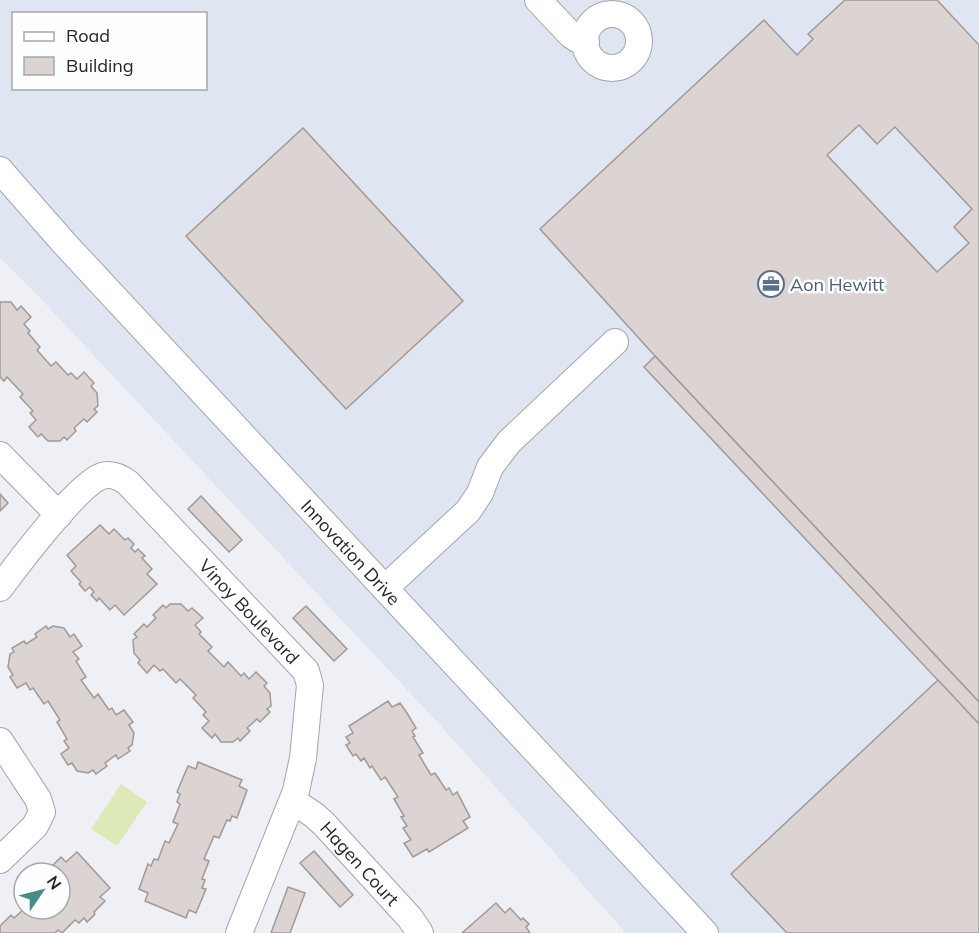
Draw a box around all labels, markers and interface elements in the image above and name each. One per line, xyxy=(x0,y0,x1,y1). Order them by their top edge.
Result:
legend xyxy=(12,12,207,90)
text: Road xyxy=(66,24,110,47)
text: Building xyxy=(66,54,134,77)
office icon: Aon Hewitt xyxy=(756,269,786,299)
place label: Aon Hewitt xyxy=(790,273,884,296)
street label: Innovation Drive xyxy=(297,495,406,610)
street label: Vinoy Boulevard xyxy=(194,554,305,669)
street label: Hagen Court xyxy=(316,816,404,910)
north arrow xyxy=(12,861,72,921)
text: N xyxy=(43,872,66,893)

